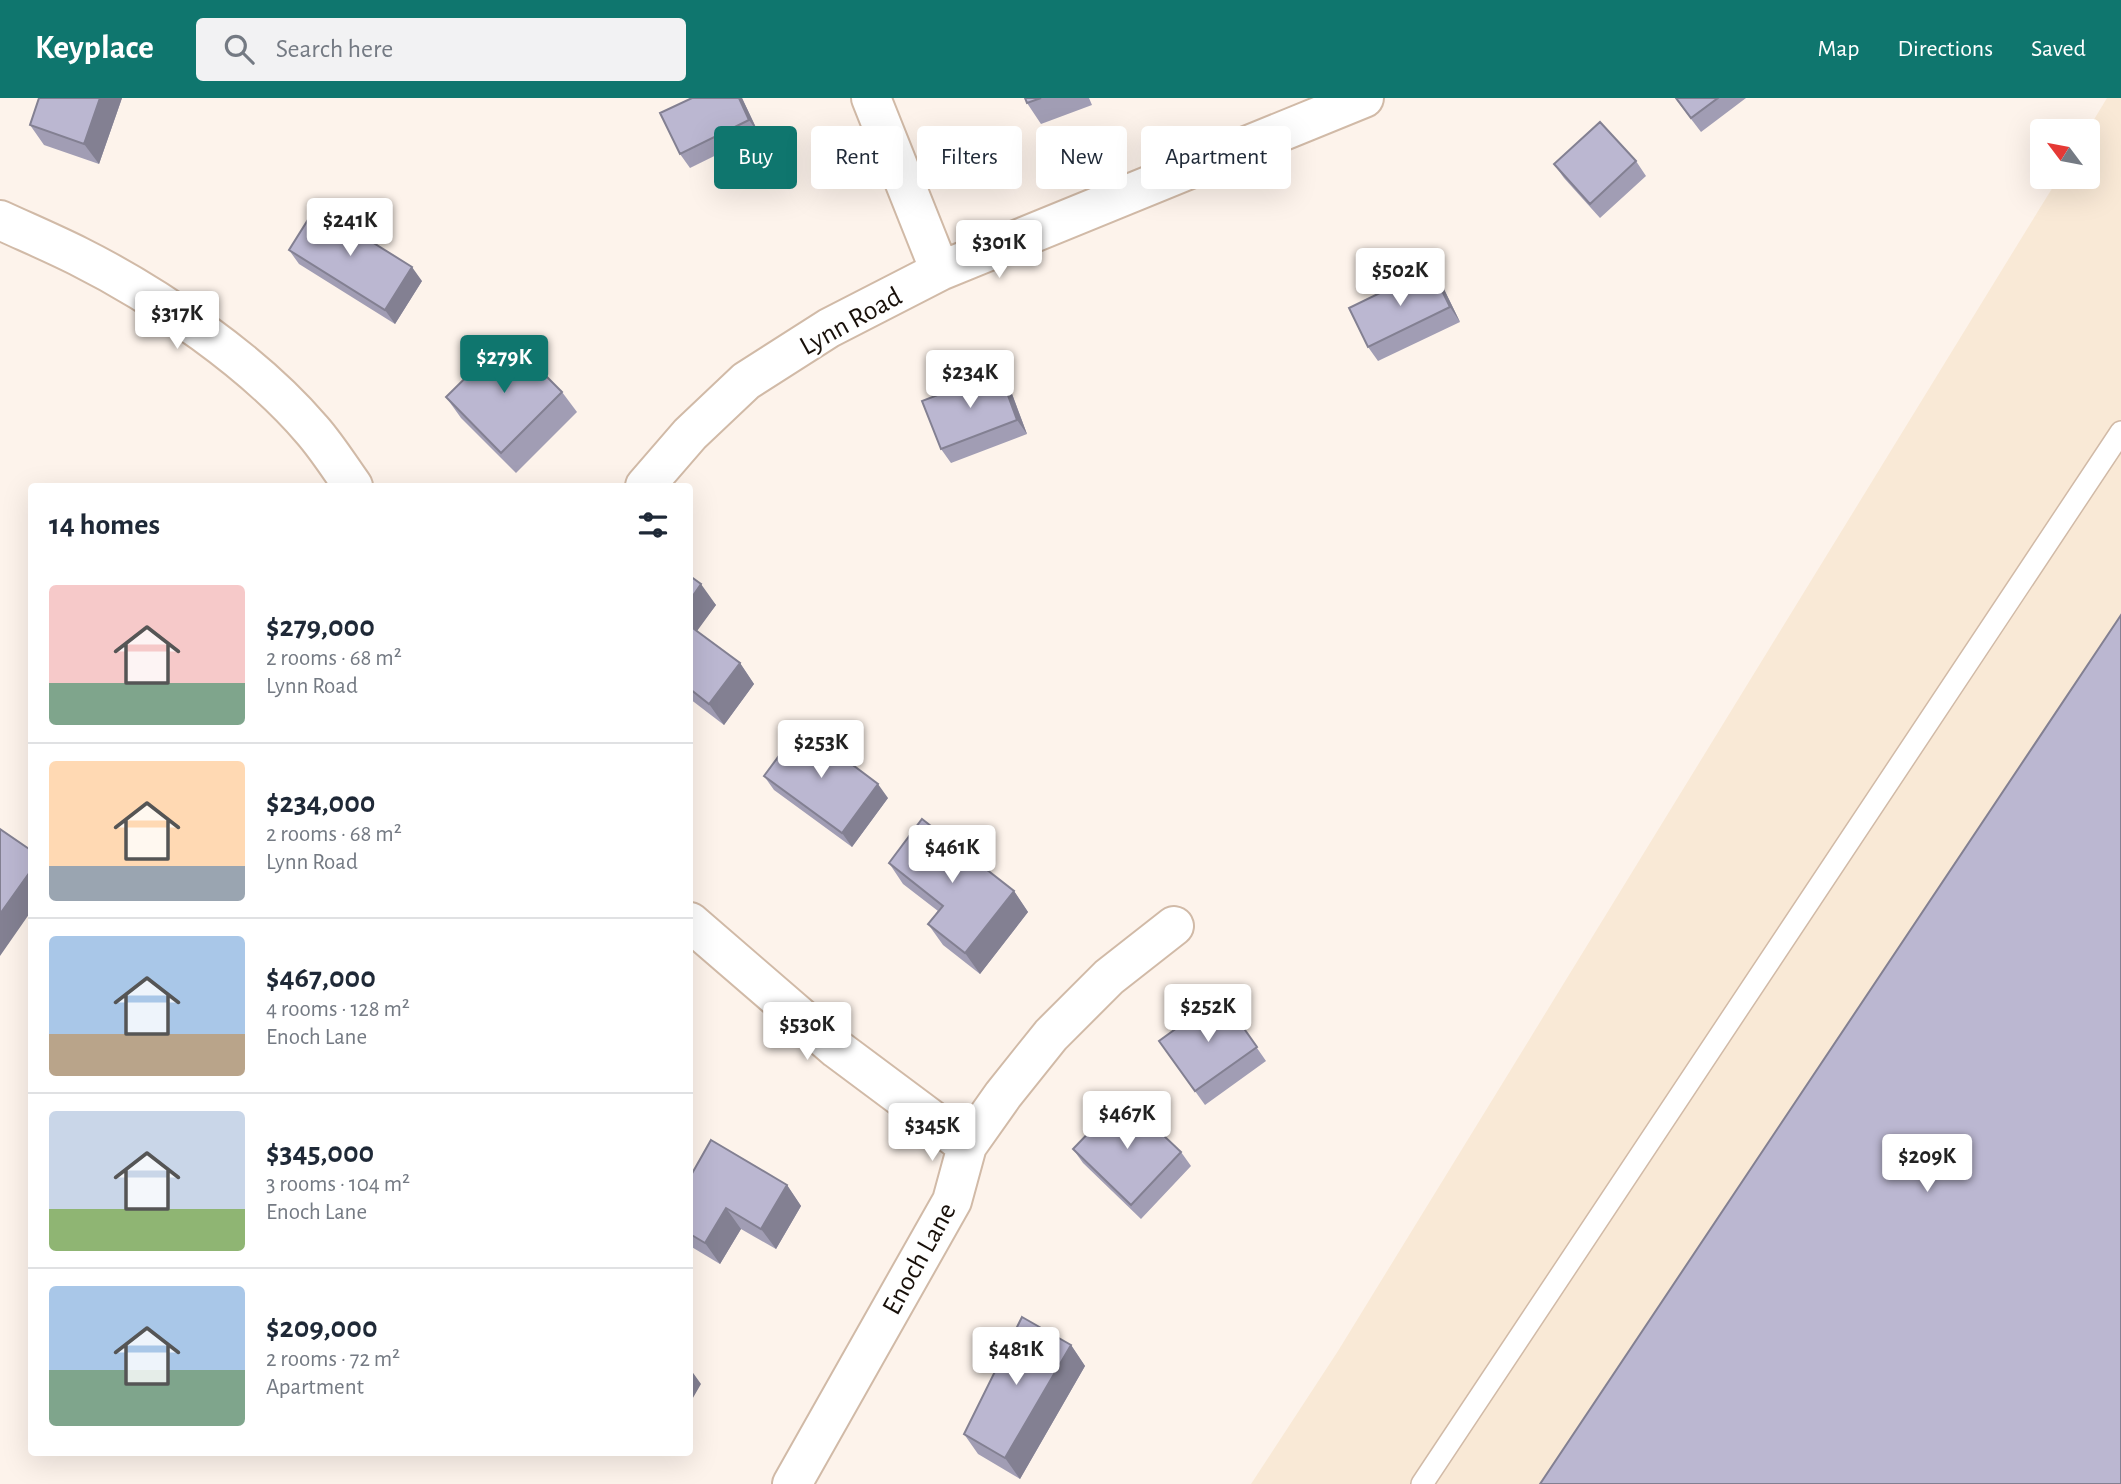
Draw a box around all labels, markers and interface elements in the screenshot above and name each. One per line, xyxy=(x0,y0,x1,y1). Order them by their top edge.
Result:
search box xyxy=(196,18,686,81)
icon: search xyxy=(220,30,258,68)
text: Keyplace xyxy=(35,32,154,65)
text: Search here xyxy=(276,36,393,62)
text: Map xyxy=(1817,37,1859,61)
text: Directions xyxy=(1897,37,1993,61)
text: Saved xyxy=(2031,37,2086,61)
north arrow xyxy=(2030,119,2100,189)
map controls xyxy=(2030,119,2100,189)
chip: Buy xyxy=(714,126,797,189)
chip: Rent xyxy=(811,126,903,189)
chip: Filters xyxy=(917,126,1022,189)
chip: New xyxy=(1036,126,1127,189)
chip: Apartment xyxy=(1141,126,1291,189)
pin: $241K xyxy=(301,198,399,258)
text: $241K xyxy=(323,209,377,232)
pin: $301K xyxy=(950,220,1048,280)
text: $301K xyxy=(972,231,1026,254)
pin: $502K xyxy=(1351,248,1449,308)
text: $502K xyxy=(1372,259,1428,282)
street label: Lynn Road xyxy=(795,282,907,361)
pin: $317K xyxy=(128,292,226,351)
text: $317K xyxy=(151,302,203,325)
pin: $279K xyxy=(455,336,553,395)
text: $279K xyxy=(476,346,532,369)
pin: $234K xyxy=(921,350,1019,410)
text: $234K xyxy=(942,361,998,384)
icon: filters xyxy=(634,506,672,544)
text: 14 homes xyxy=(49,510,160,540)
text: $279,000 xyxy=(266,612,375,642)
icon: home xyxy=(105,613,189,697)
text: 2 rooms · 68 m² xyxy=(266,647,402,670)
text: Lynn Road xyxy=(266,675,358,698)
pin: $253K xyxy=(772,720,870,780)
text: $253K xyxy=(794,731,848,754)
text: $234,000 xyxy=(266,788,375,818)
icon: home xyxy=(105,789,189,873)
text: 2 rooms · 68 m² xyxy=(266,823,402,846)
pin: $461K xyxy=(903,826,1001,885)
text: $461K xyxy=(925,836,979,859)
text: Lynn Road xyxy=(266,851,358,874)
text: $467,000 xyxy=(266,963,376,993)
icon: home xyxy=(105,964,189,1048)
pin: $252K xyxy=(1159,984,1257,1044)
text: $252K xyxy=(1180,995,1236,1018)
text: 4 rooms · 128 m² xyxy=(266,998,410,1021)
pin: $530K xyxy=(758,1002,856,1062)
text: $530K xyxy=(779,1013,835,1036)
text: Enoch Lane xyxy=(266,1026,367,1049)
pin: $467K xyxy=(1078,1091,1176,1151)
text: $467K xyxy=(1099,1102,1155,1125)
pin: $345K xyxy=(883,1104,981,1163)
text: $345K xyxy=(904,1114,960,1137)
pin: $209K xyxy=(1878,1134,1976,1194)
text: $345,000 xyxy=(266,1138,374,1168)
icon: home xyxy=(105,1139,189,1223)
text: $209K xyxy=(1898,1145,1956,1168)
text: 3 rooms · 104 m² xyxy=(266,1173,410,1196)
street label: Enoch Lane xyxy=(878,1198,962,1320)
text: Enoch Lane xyxy=(266,1201,367,1224)
text: $209,000 xyxy=(266,1313,378,1343)
icon: home xyxy=(105,1314,189,1398)
pin: $481K xyxy=(967,1328,1065,1387)
text: $481K xyxy=(989,1338,1043,1361)
text: 2 rooms · 72 m² xyxy=(266,1348,400,1371)
text: Apartment xyxy=(266,1376,364,1399)

